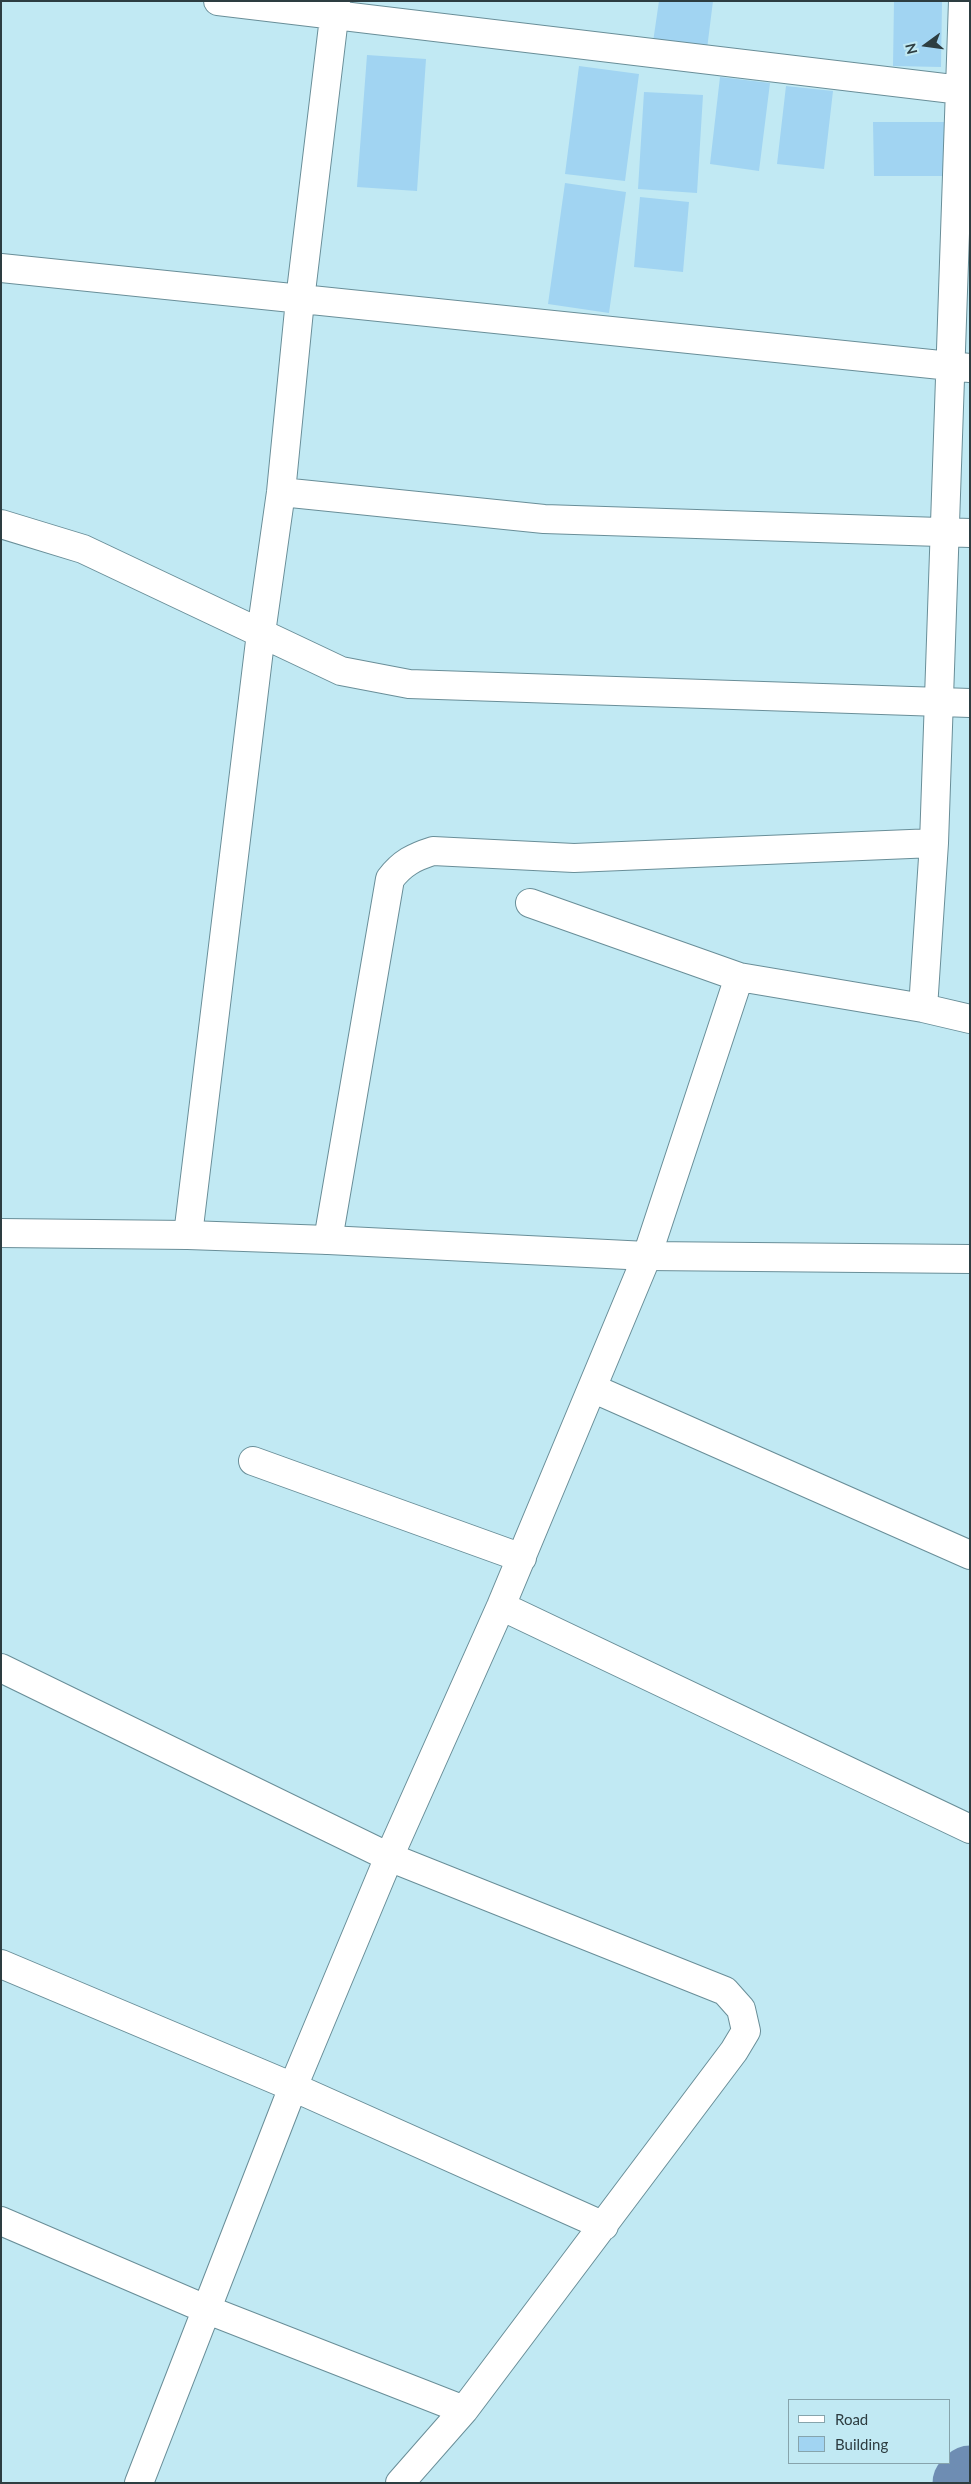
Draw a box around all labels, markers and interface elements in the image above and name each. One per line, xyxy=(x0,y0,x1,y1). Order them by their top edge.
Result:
north arrow xyxy=(901,20,951,70)
text: N xyxy=(901,41,921,56)
legend xyxy=(788,2399,951,2464)
text: Road xyxy=(835,2410,868,2428)
text: Building xyxy=(835,2435,888,2453)

